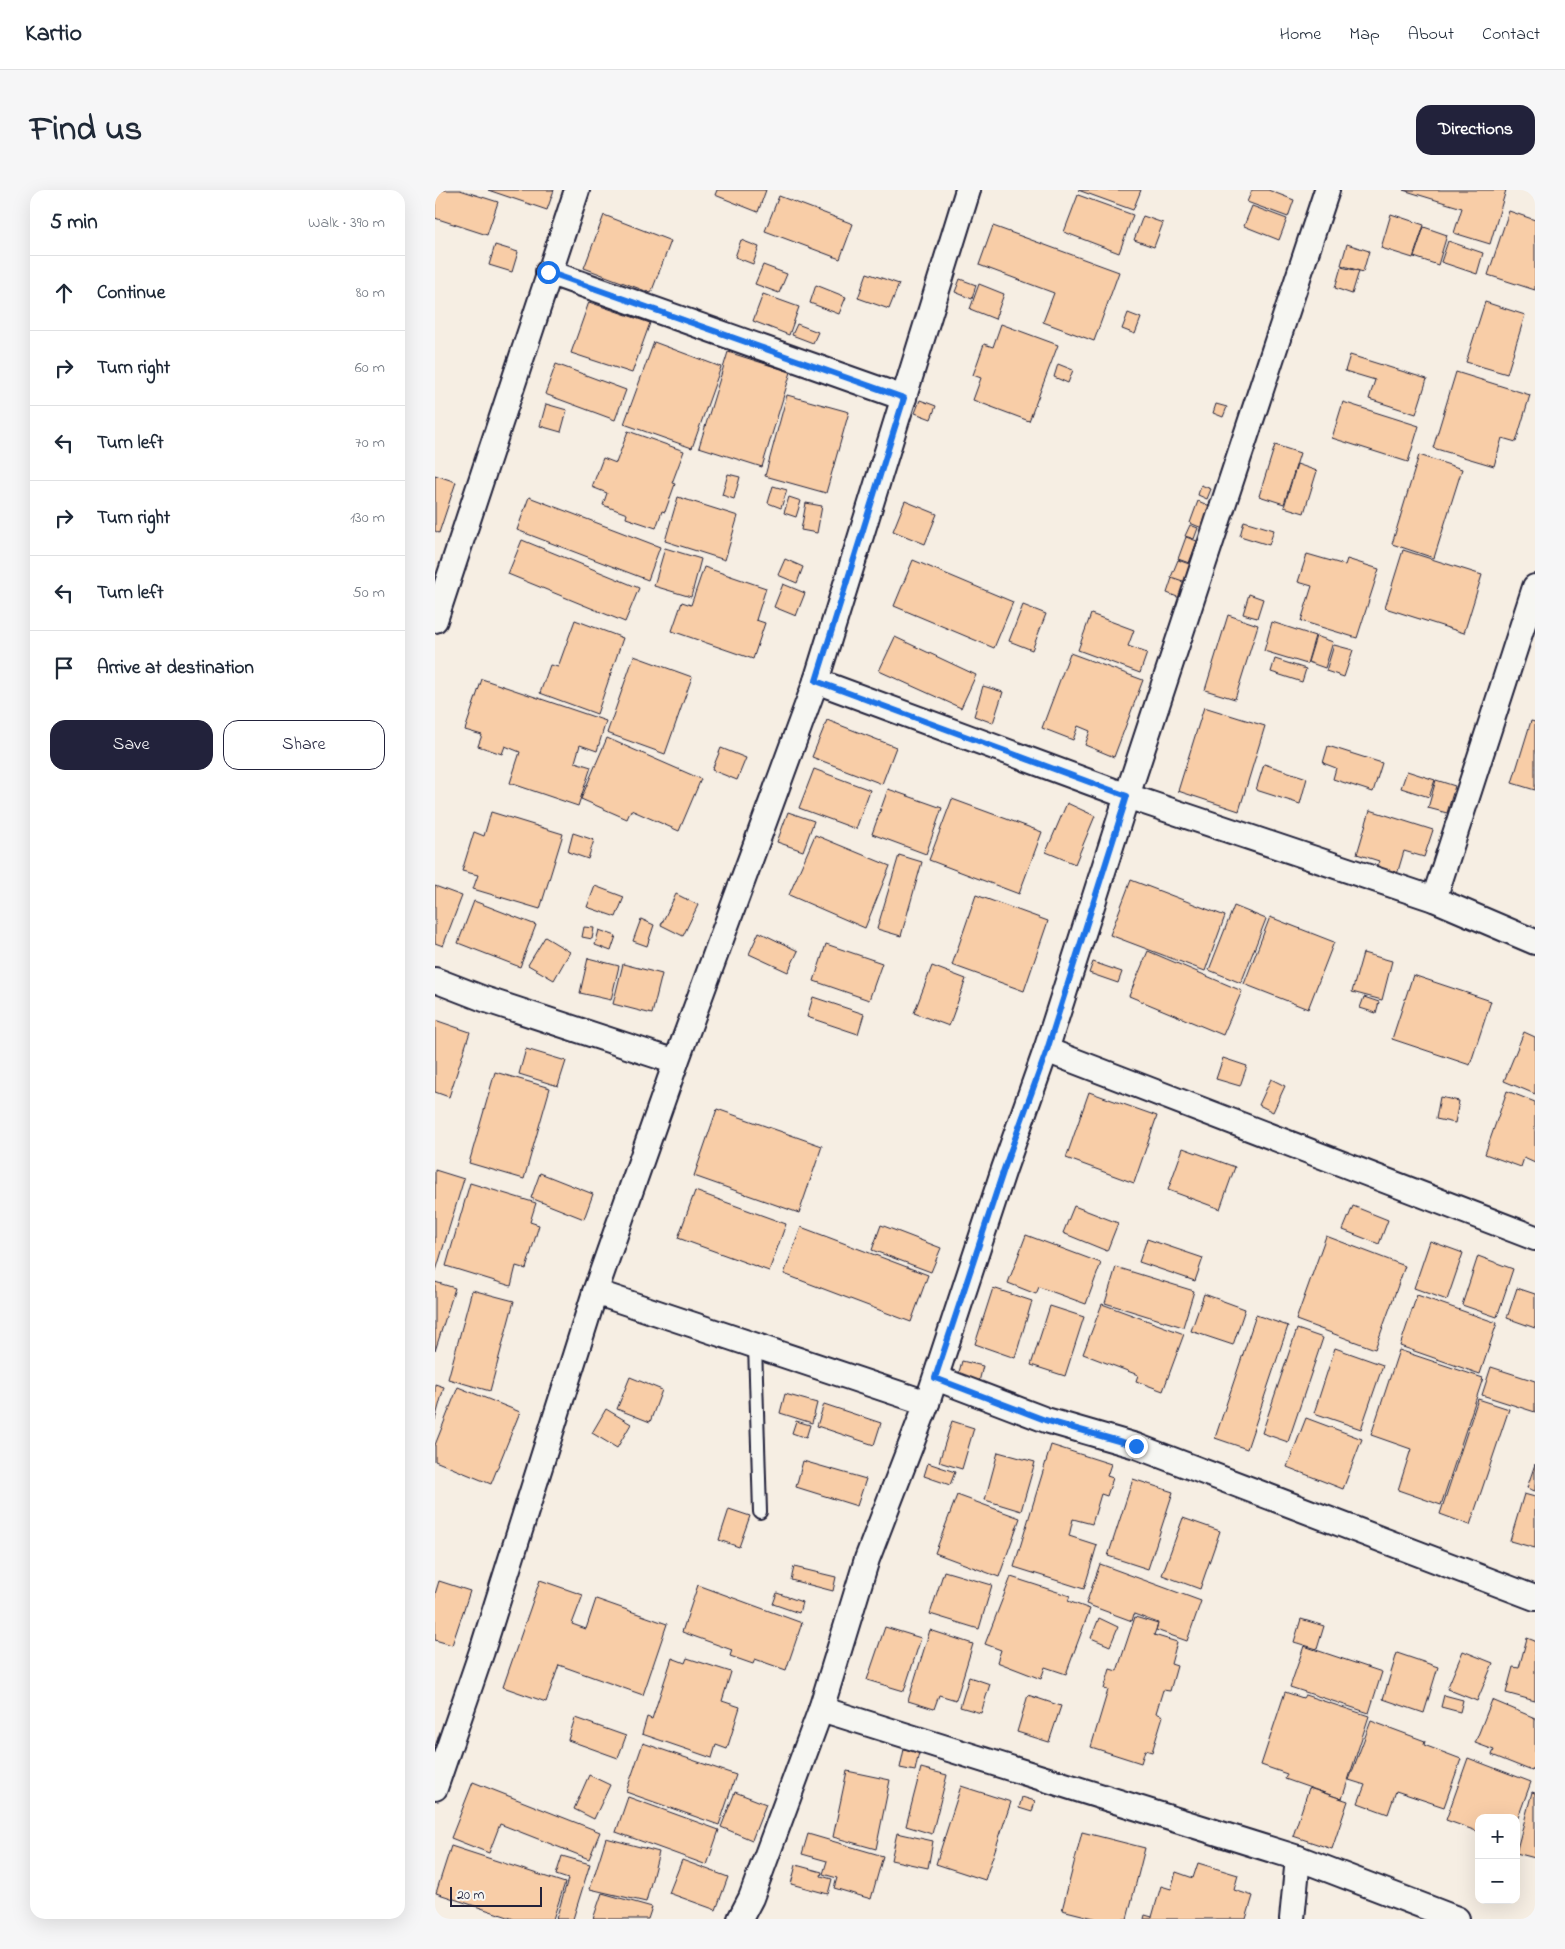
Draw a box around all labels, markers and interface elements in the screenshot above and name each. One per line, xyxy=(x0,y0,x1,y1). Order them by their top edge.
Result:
text: Kartio xyxy=(25,17,82,52)
text: Home xyxy=(1280,22,1321,48)
text: Map xyxy=(1349,22,1380,48)
text: About xyxy=(1408,22,1454,48)
text: Contact xyxy=(1482,22,1540,48)
text: Find us xyxy=(30,105,142,156)
button: Directions xyxy=(1416,105,1535,155)
text: 5 min xyxy=(50,208,98,238)
text: Walk · 390 m xyxy=(308,211,385,235)
route start xyxy=(537,261,560,284)
icon: ahead xyxy=(50,279,78,307)
text: Continue xyxy=(97,280,165,307)
text: 80 m xyxy=(356,281,385,305)
icon: right xyxy=(50,354,78,382)
text: Turn right xyxy=(97,355,170,382)
text: 60 m xyxy=(355,356,385,380)
icon: left xyxy=(50,429,78,457)
text: Turn left xyxy=(97,430,164,457)
text: 70 m xyxy=(355,431,385,455)
icon: right xyxy=(50,504,78,532)
text: Turn right xyxy=(97,505,170,532)
text: 130 m xyxy=(350,506,385,530)
icon: left xyxy=(50,579,78,607)
text: Turn left xyxy=(97,580,164,607)
text: 50 m xyxy=(353,581,385,605)
icon: arrive xyxy=(50,654,78,682)
text: Arrive at destination xyxy=(97,655,254,682)
button: Save xyxy=(50,720,213,770)
button: Share xyxy=(223,720,385,770)
route end xyxy=(1125,1435,1148,1458)
map controls xyxy=(1475,1814,1520,1904)
button: + xyxy=(1475,1814,1520,1859)
button: − xyxy=(1475,1859,1520,1904)
scale bar xyxy=(450,1884,543,1907)
text: 20 m xyxy=(457,1885,484,1906)

